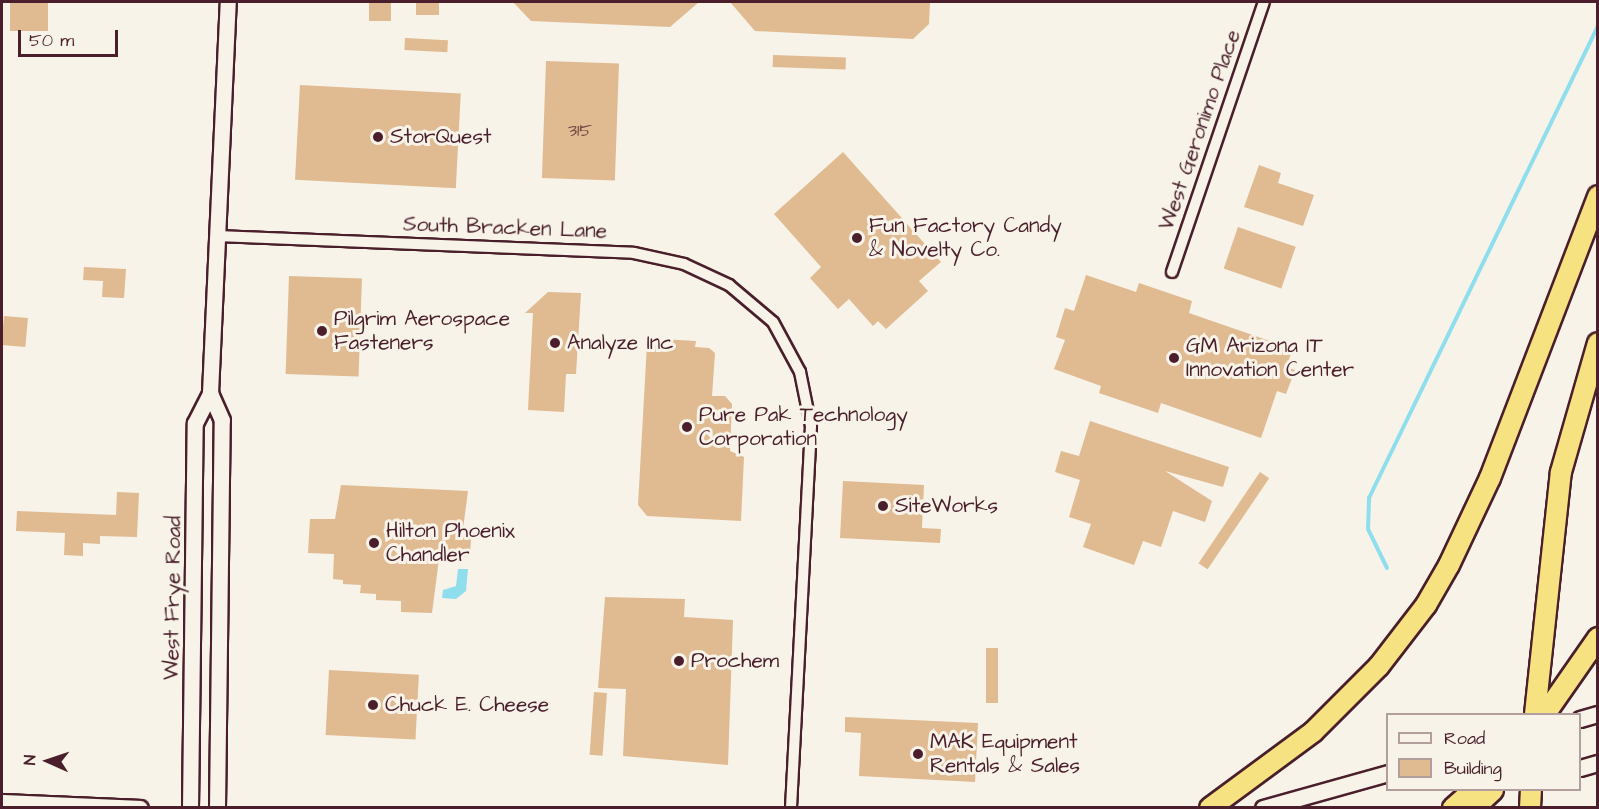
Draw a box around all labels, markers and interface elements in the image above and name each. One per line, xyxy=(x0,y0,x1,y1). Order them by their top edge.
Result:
scale bar xyxy=(21,18,122,56)
street label: West Geronimo Place xyxy=(1154,27,1246,233)
text: 50 m xyxy=(29,28,74,53)
house number: 315 xyxy=(568,120,592,142)
place label: StorQuest xyxy=(390,124,491,150)
marker: StorQuest xyxy=(371,130,385,144)
street label: South Bracken Lane xyxy=(403,212,607,244)
place label: Fun Factory Candy & Novelty Co. xyxy=(869,213,1062,263)
marker: Fun Factory Candy & Novelty Co. xyxy=(850,231,864,245)
place label: Pilgrim Aerospace Fasteners xyxy=(334,306,510,356)
marker: Pilgrim Aerospace Fasteners xyxy=(315,324,329,338)
place label: Analyze Inc xyxy=(567,330,674,356)
place label: GM Arizona IT Innovation Center xyxy=(1186,333,1354,383)
marker: Analyze Inc xyxy=(548,336,562,350)
marker: GM Arizona IT Innovation Center xyxy=(1167,351,1181,365)
place label: Pure Pak Technology Corporation xyxy=(699,402,908,452)
marker: Pure Pak Technology Corporation xyxy=(680,420,694,434)
place label: SiteWorks xyxy=(895,493,998,519)
marker: SiteWorks xyxy=(876,499,890,513)
street label: West Frye Road xyxy=(159,516,187,680)
place label: Hilton Phoenix Chandler xyxy=(386,518,515,568)
marker: Hilton Phoenix Chandler xyxy=(367,536,381,550)
place label: Prochem xyxy=(691,648,779,674)
marker: Prochem xyxy=(672,654,686,668)
place label: Chuck E. Cheese xyxy=(385,692,549,718)
marker: Chuck E. Cheese xyxy=(366,698,380,712)
legend xyxy=(1386,713,1581,791)
text: Road xyxy=(1444,726,1485,751)
place label: MAK Equipment Rentals & Sales xyxy=(930,729,1080,779)
north arrow xyxy=(18,731,78,791)
marker: MAK Equipment Rentals & Sales xyxy=(911,747,925,761)
text: N xyxy=(19,754,41,766)
text: Building xyxy=(1444,756,1502,781)

